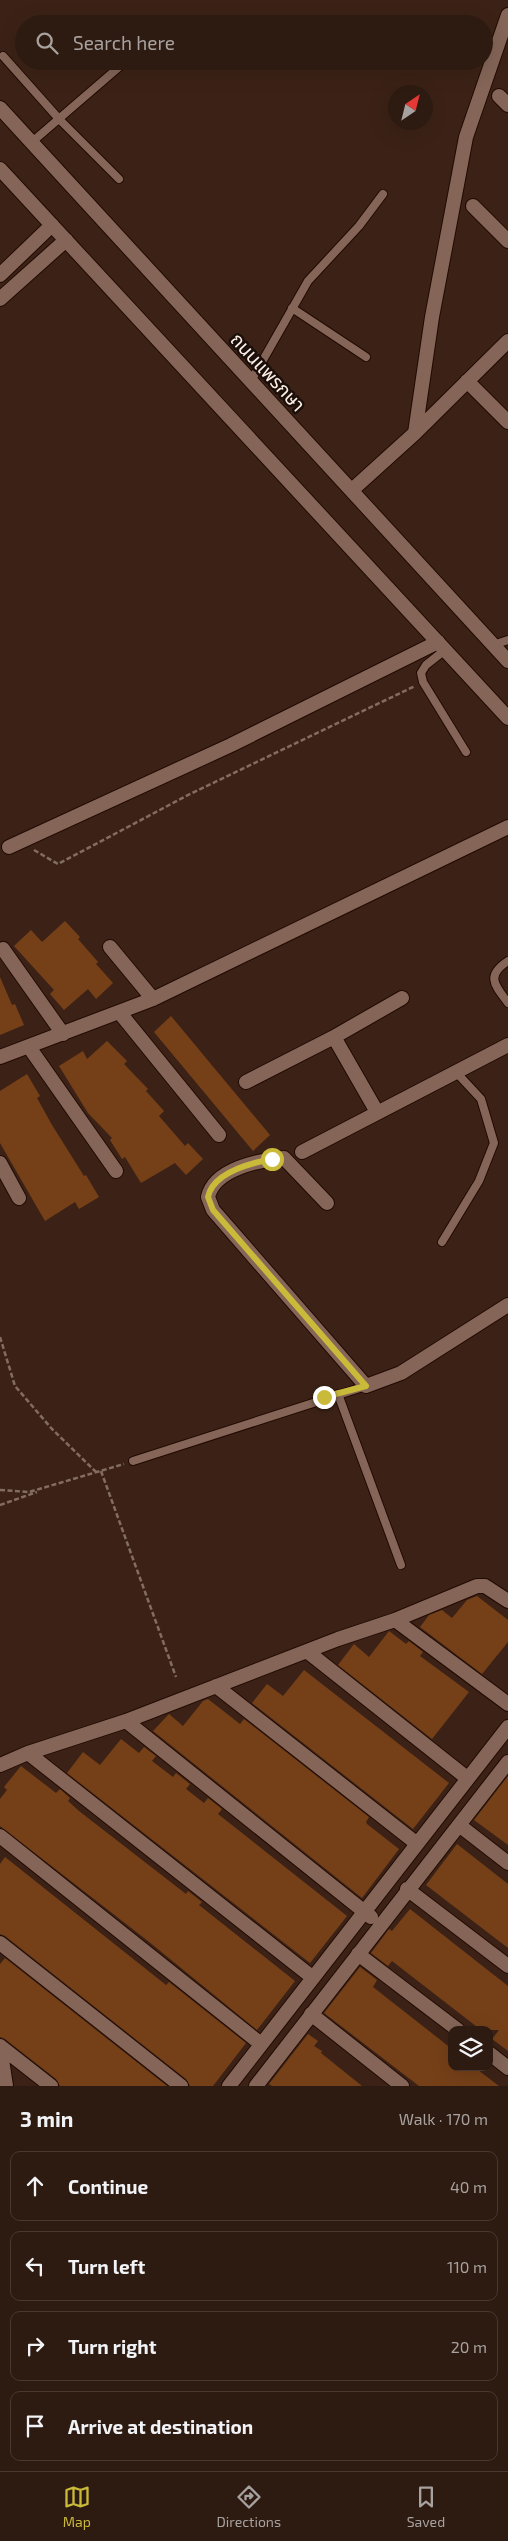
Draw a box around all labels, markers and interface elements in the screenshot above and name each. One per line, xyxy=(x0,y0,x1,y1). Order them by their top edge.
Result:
search box xyxy=(15,15,493,70)
icon: search xyxy=(33,29,61,57)
text: Search here xyxy=(73,31,175,54)
north arrow xyxy=(388,85,433,130)
street label: ถนนแพรกษา xyxy=(226,328,311,416)
route start xyxy=(261,1148,284,1171)
route end xyxy=(313,1386,336,1409)
map controls xyxy=(448,2026,493,2071)
button: layers xyxy=(448,2026,493,2071)
text: 3 min xyxy=(20,2106,73,2131)
text: Walk · 170 m xyxy=(399,2109,488,2128)
icon: ahead xyxy=(21,2172,49,2200)
text: Continue xyxy=(68,2175,148,2198)
text: 40 m xyxy=(450,2177,487,2196)
icon: left xyxy=(21,2252,49,2280)
text: Turn left xyxy=(68,2255,145,2278)
text: 110 m xyxy=(447,2257,487,2276)
icon: right xyxy=(21,2332,49,2360)
text: Turn right xyxy=(68,2335,156,2358)
text: 20 m xyxy=(451,2337,487,2356)
icon: arrive xyxy=(21,2412,49,2440)
text: Arrive at destination xyxy=(68,2415,253,2438)
tab: Map xyxy=(63,2483,91,2530)
tab: Directions xyxy=(217,2483,281,2530)
tab: Saved xyxy=(407,2483,445,2530)

